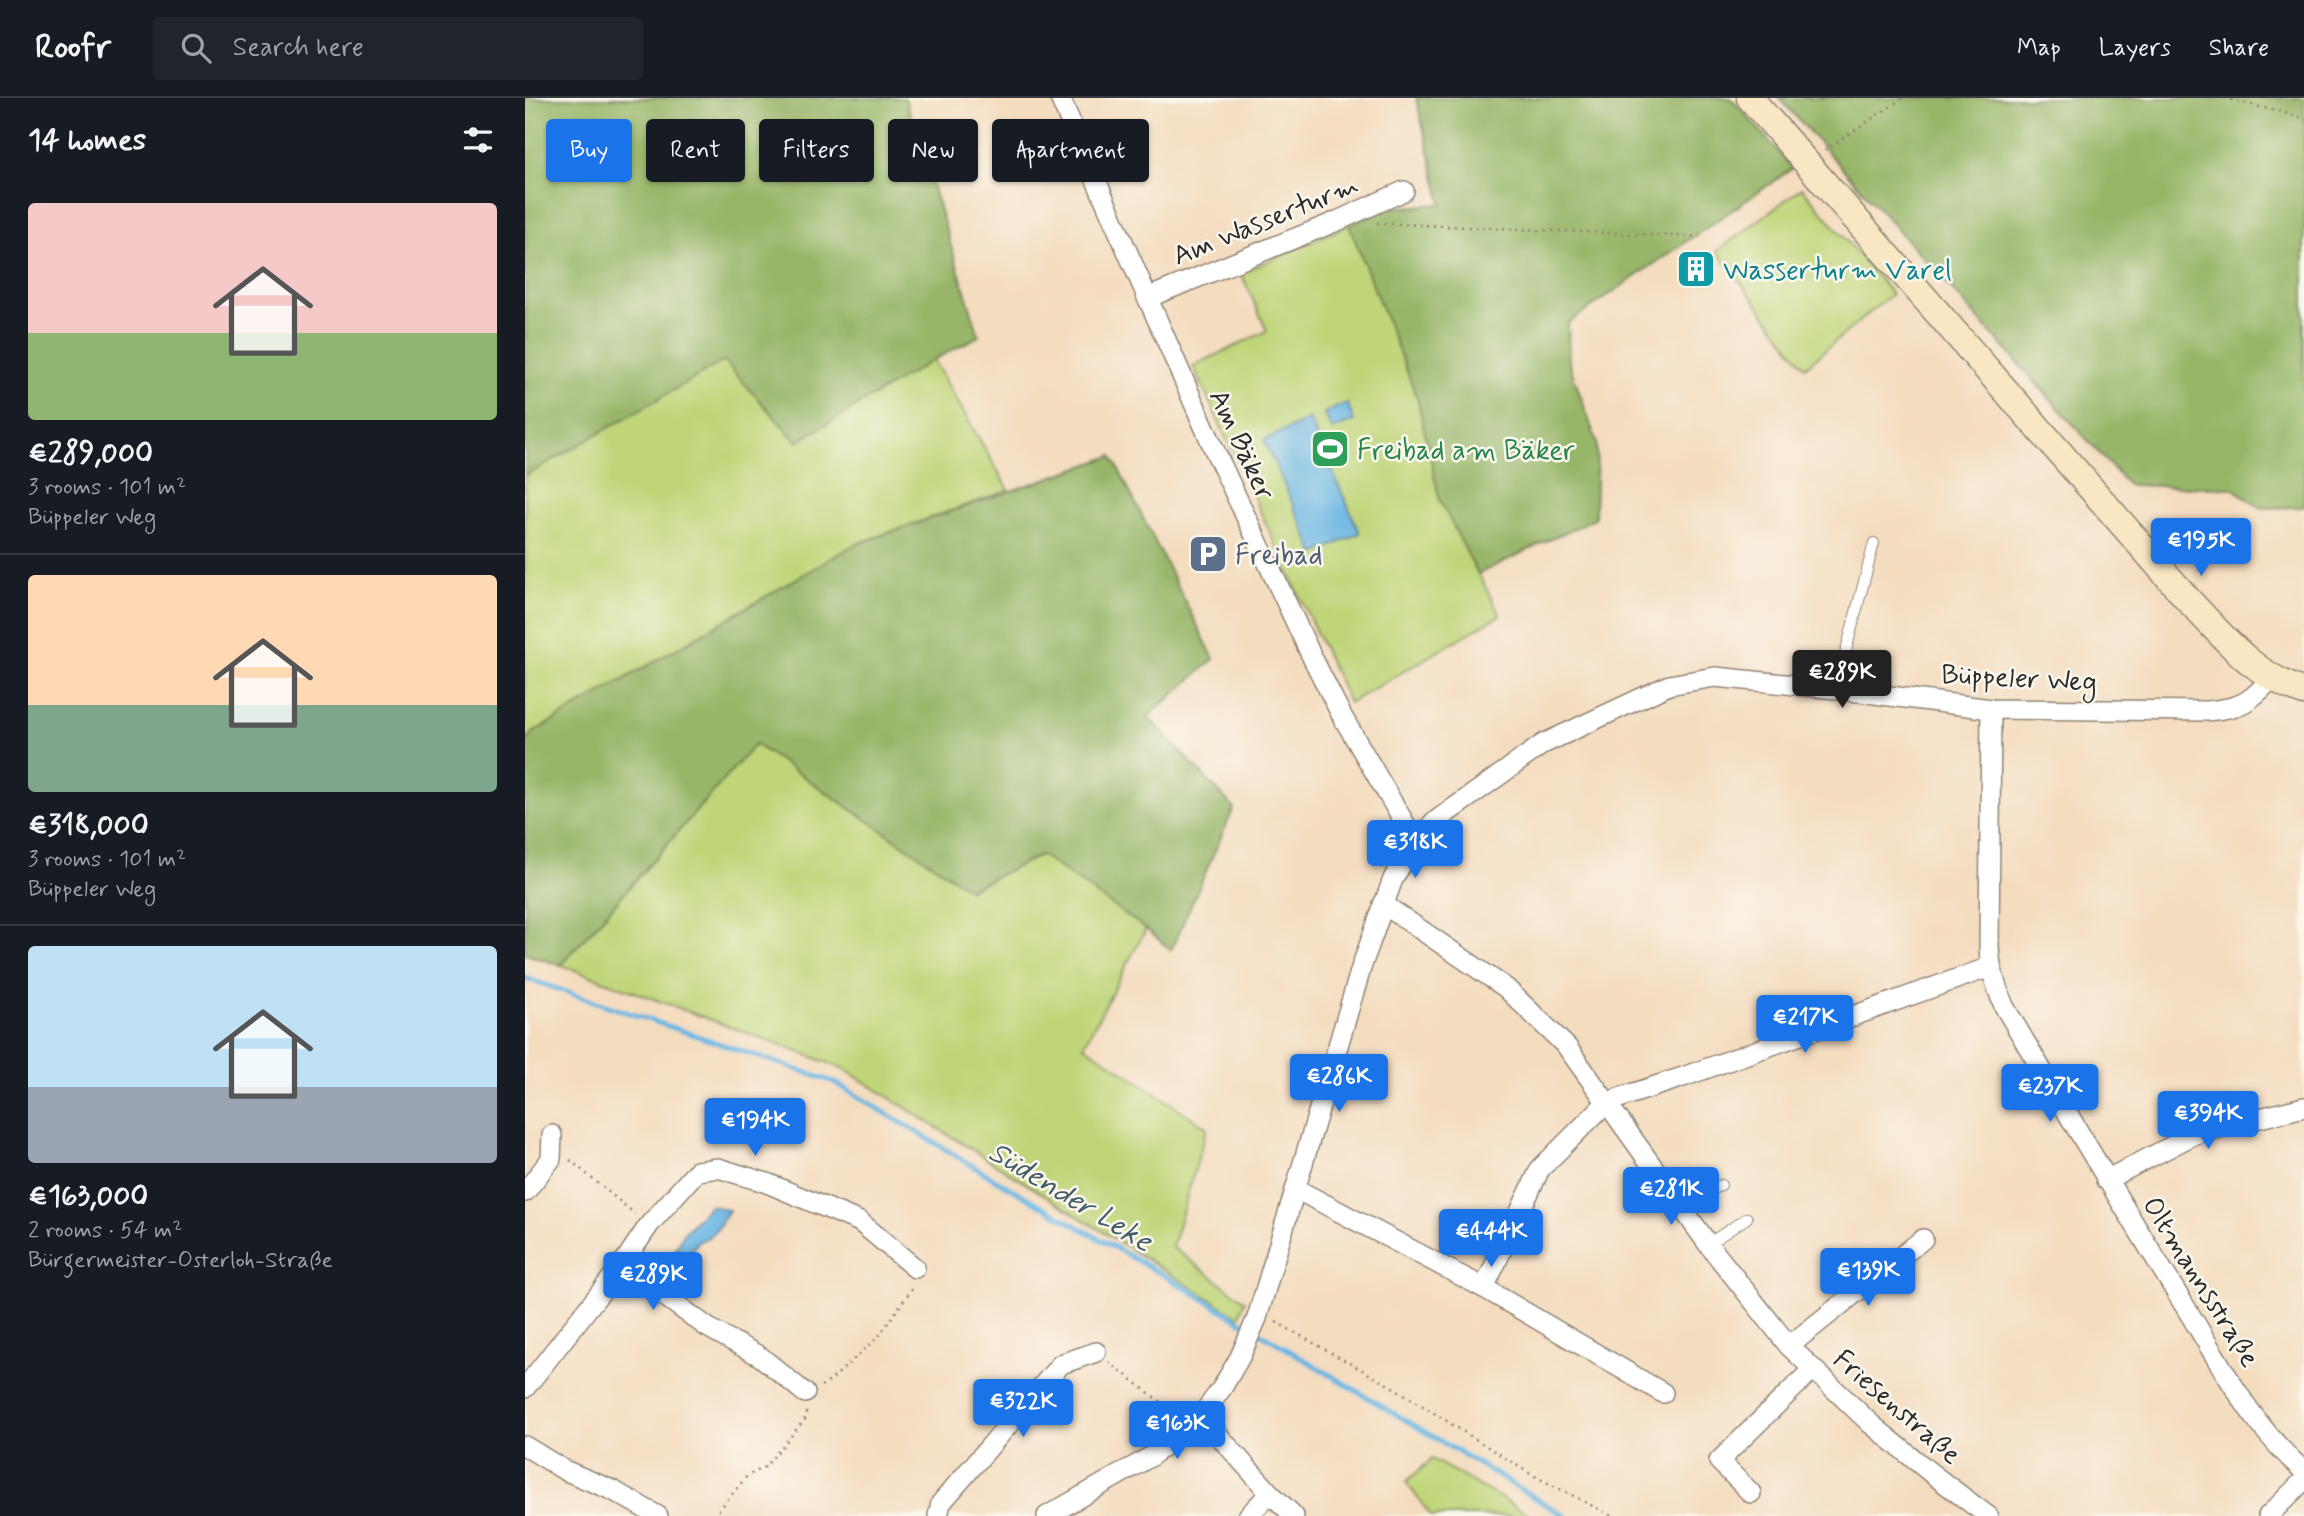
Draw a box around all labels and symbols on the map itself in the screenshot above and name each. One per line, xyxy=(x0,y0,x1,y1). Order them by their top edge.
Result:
street label: Am Wasserturm xyxy=(1168,167,1364,275)
building icon: Wasserturm Varel xyxy=(1675,248,1717,290)
place label: Wasserturm Varel xyxy=(1723,253,1952,290)
street label: Am Bäker xyxy=(1199,384,1283,507)
sports icon: Freibad am Bäker xyxy=(1309,428,1351,470)
place label: Freibad am Bäker xyxy=(1357,433,1575,470)
pin: €195K xyxy=(2152,518,2250,578)
parking icon: Freibad xyxy=(1187,533,1229,575)
place label: Freibad xyxy=(1235,538,1323,575)
pin: €289K xyxy=(1793,650,1891,710)
street label: Büppeler Weg xyxy=(1940,657,2098,704)
pin: €318K xyxy=(1366,820,1464,880)
pin: €217K xyxy=(1756,996,1854,1055)
pin: €286K xyxy=(1290,1054,1388,1114)
pin: €237K xyxy=(2001,1065,2099,1124)
pin: €394K xyxy=(2159,1091,2257,1151)
pin: €194K xyxy=(706,1098,804,1158)
water label: Südender Leke xyxy=(981,1133,1161,1262)
pin: €281K xyxy=(1622,1168,1720,1227)
street label: Oltmannsstraße xyxy=(2133,1190,2267,1375)
pin: €444K xyxy=(1442,1210,1540,1269)
pin: €139K xyxy=(1819,1248,1917,1308)
pin: €289K xyxy=(604,1252,702,1312)
street label: Friesenstraße xyxy=(1824,1342,1968,1474)
pin: €322K xyxy=(974,1380,1072,1439)
pin: €163K xyxy=(1128,1402,1226,1461)

